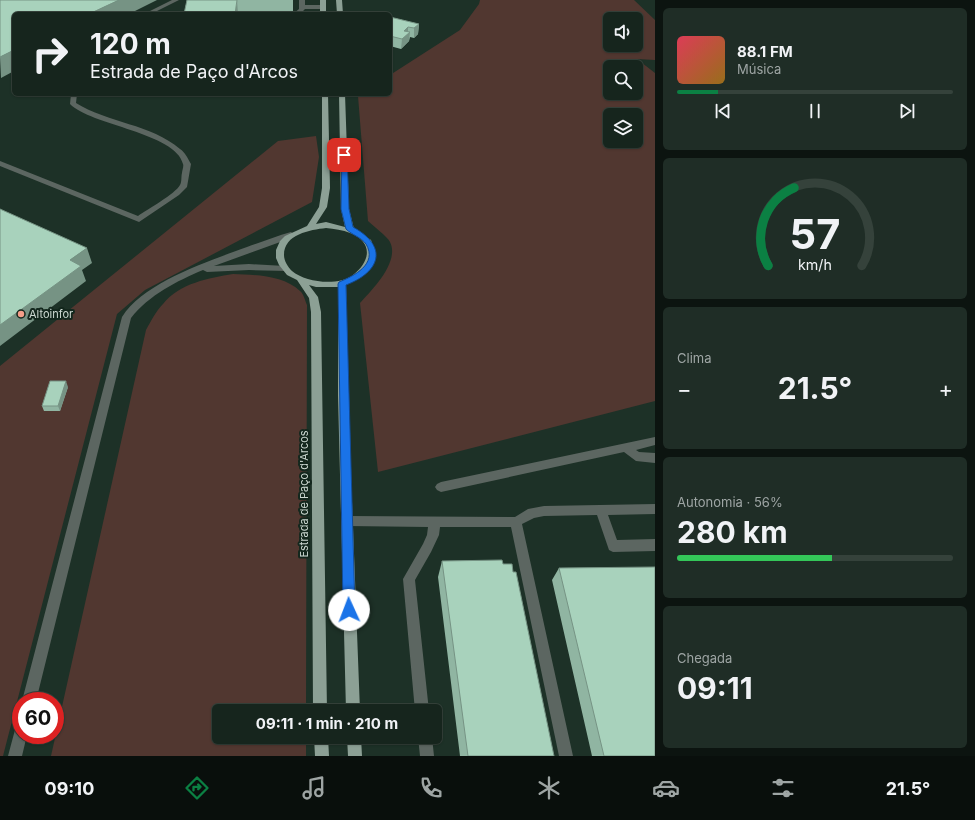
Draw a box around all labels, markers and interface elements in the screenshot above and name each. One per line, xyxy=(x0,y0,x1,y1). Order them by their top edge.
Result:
map controls xyxy=(603,12,643,148)
button: sound xyxy=(603,12,643,52)
text: 120 m xyxy=(90,27,171,61)
icon: right xyxy=(24,28,76,80)
text: 88.1 FM xyxy=(737,42,793,61)
button: search xyxy=(603,60,643,100)
text: Estrada de Paço d'Arcos xyxy=(90,61,298,82)
text: Música xyxy=(737,61,781,77)
icon: previous xyxy=(712,100,734,122)
icon: pause xyxy=(804,100,826,122)
icon: next xyxy=(896,100,918,122)
button: layers xyxy=(603,108,643,148)
pin xyxy=(327,138,361,172)
icon: arrive xyxy=(333,144,355,166)
text: 57 xyxy=(790,209,840,259)
text: km/h xyxy=(798,256,832,273)
place label: Altoinfor xyxy=(29,307,73,321)
marker: Altoinfor xyxy=(16,309,26,319)
text: Clima xyxy=(677,350,711,366)
text: 21.5° xyxy=(778,370,852,406)
text: − xyxy=(677,376,692,402)
text: + xyxy=(938,376,953,402)
street label: Estrada de Paço d'Arcos xyxy=(297,430,311,558)
text: Autonomia · 56% xyxy=(677,494,783,510)
text: 280 km xyxy=(677,514,788,550)
position arrow xyxy=(328,589,370,631)
text: Chegada xyxy=(677,650,732,666)
text: 09:11 xyxy=(677,670,753,706)
speed limit sign: 60 xyxy=(12,692,64,744)
text: 09:11 · 1 min · 210 m xyxy=(256,714,398,733)
icon: directions xyxy=(183,774,211,802)
icon: music xyxy=(300,774,328,802)
icon: phone xyxy=(417,774,445,802)
icon: climate xyxy=(535,774,563,802)
icon: car xyxy=(652,774,680,802)
icon: filters xyxy=(769,774,797,802)
text: 09:10 xyxy=(45,778,94,799)
text: 21.5° xyxy=(886,778,930,799)

